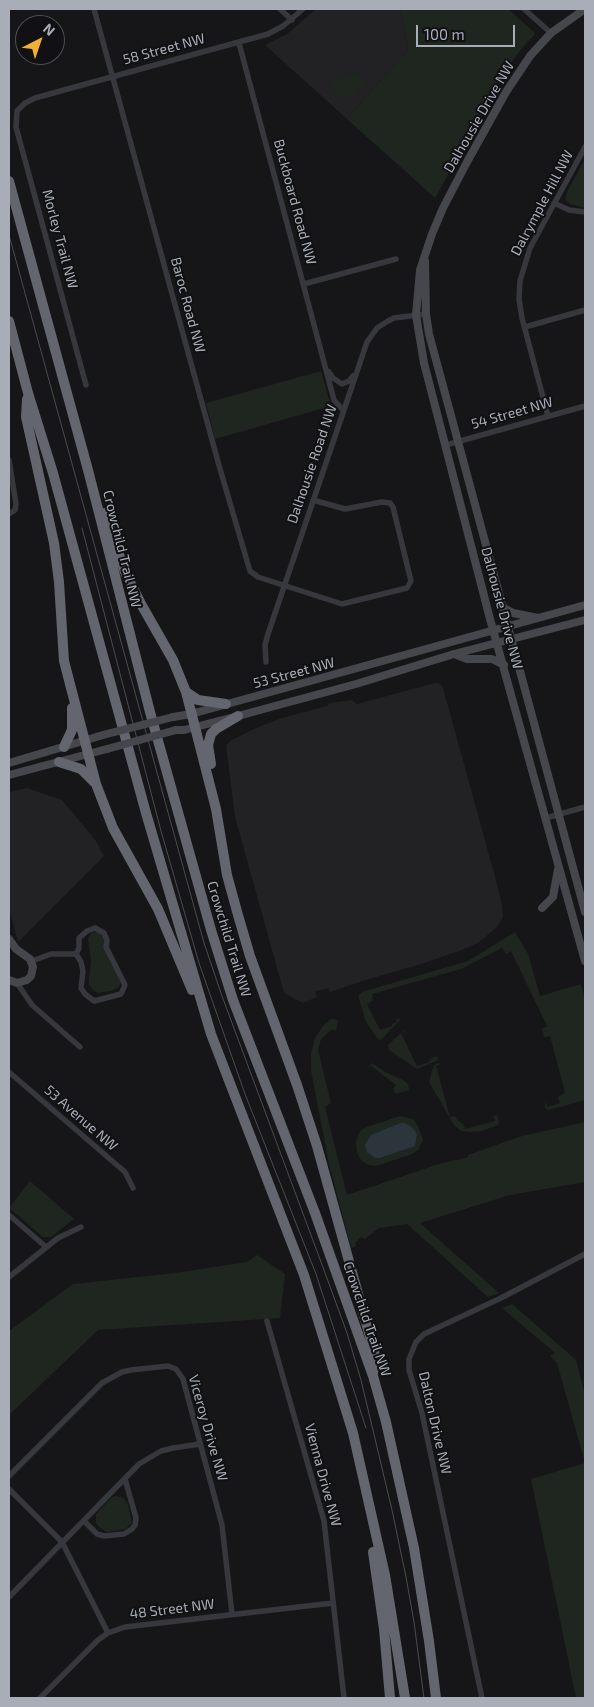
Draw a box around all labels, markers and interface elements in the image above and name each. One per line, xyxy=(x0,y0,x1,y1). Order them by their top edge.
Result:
north arrow xyxy=(15,15,65,65)
scale bar xyxy=(419,15,518,47)
text: N xyxy=(40,19,59,39)
text: 100 m xyxy=(424,25,465,43)
street label: 58 Street NW xyxy=(121,30,207,68)
street label: Dalhousie Drive NW xyxy=(440,58,518,176)
street label: Buckboard Road NW xyxy=(270,137,320,267)
street label: Dalrymple Hill NW xyxy=(507,148,577,258)
street label: Morley Trail NW xyxy=(39,188,81,290)
street label: Baroc Road NW xyxy=(167,255,209,355)
street label: 54 Street NW xyxy=(469,393,555,433)
street label: Dalhousie Road NW xyxy=(284,402,340,526)
street label: Crowchild Trail NW xyxy=(99,488,145,610)
street label: Dalhousie Drive NW xyxy=(478,545,526,671)
street label: 53 Street NW xyxy=(251,654,337,692)
street label: Crowchild Trail NW xyxy=(203,879,255,999)
street label: 53 Avenue NW xyxy=(41,1082,121,1154)
street label: Crowchild Trail NW xyxy=(339,1259,395,1379)
street label: Dalton Drive NW xyxy=(415,1370,455,1476)
street label: Viceroy Drive NW xyxy=(185,1373,231,1483)
street label: Vienna Drive NW xyxy=(301,1422,345,1528)
street label: 48 Street NW xyxy=(129,1595,215,1623)

